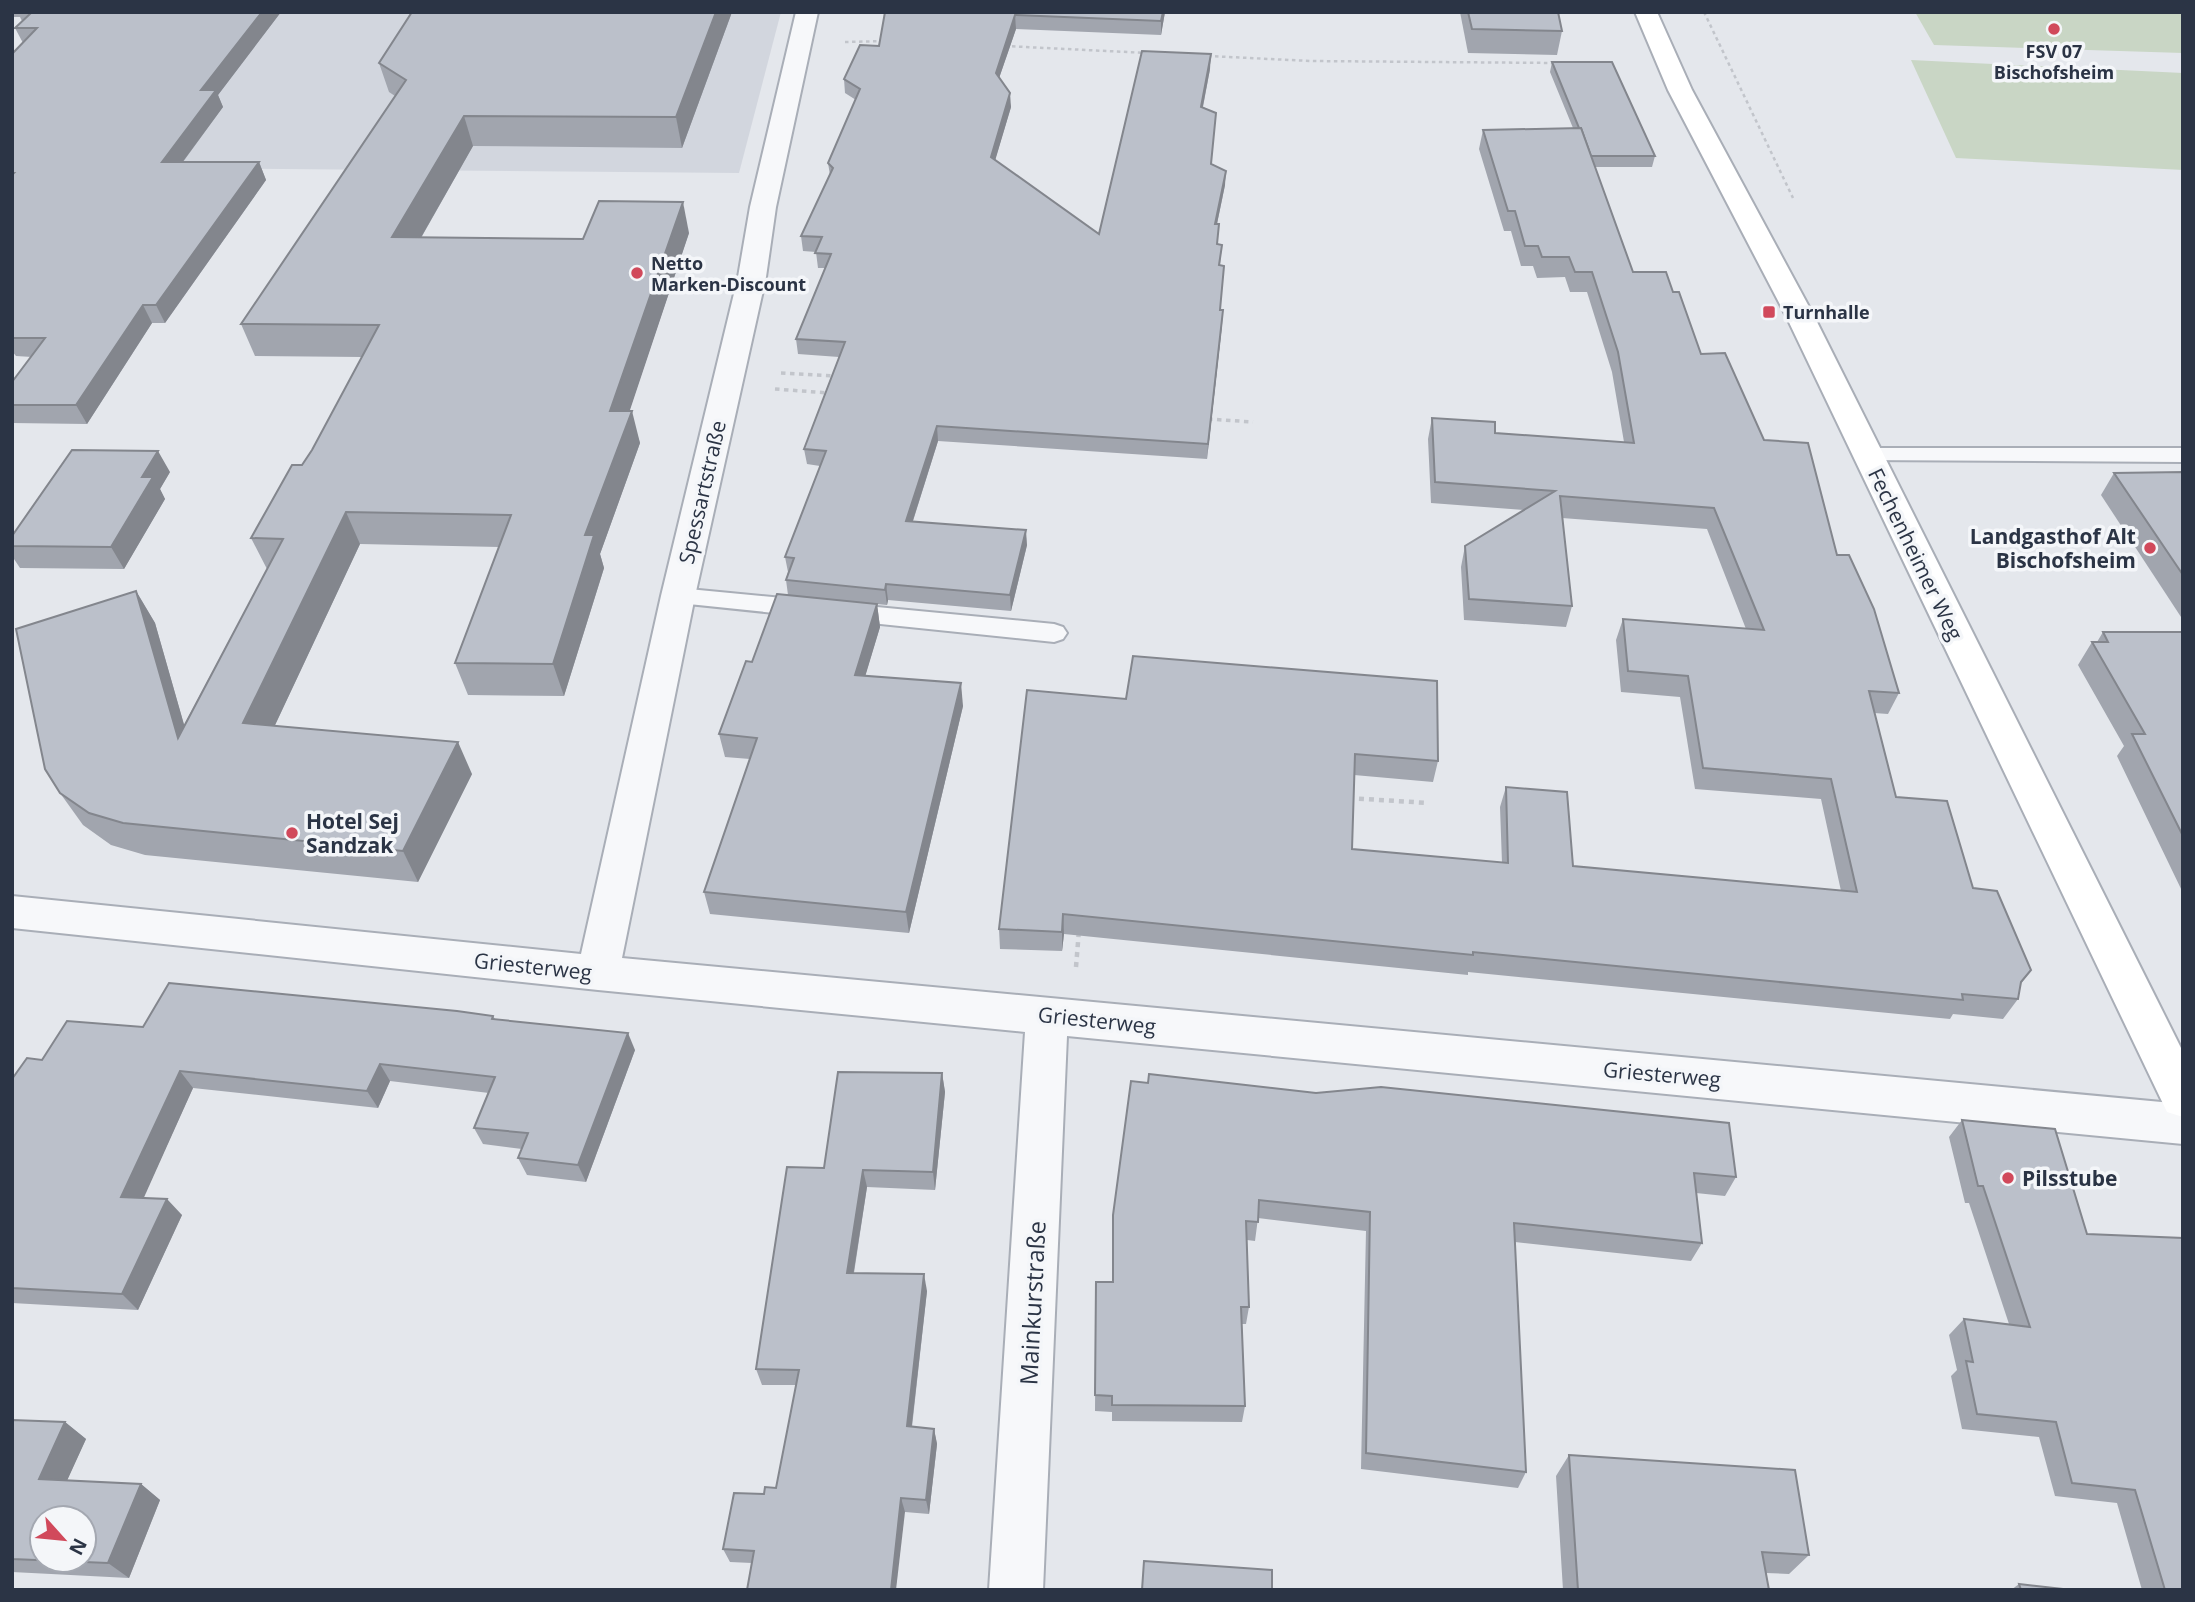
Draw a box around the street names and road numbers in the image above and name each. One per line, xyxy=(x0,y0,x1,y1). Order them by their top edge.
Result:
street label: Spessartstraße xyxy=(672,417,732,567)
street label: Fechenheimer Weg xyxy=(1862,463,1970,645)
street label: Griesterweg xyxy=(473,946,593,986)
street label: Griesterweg xyxy=(1037,1000,1157,1040)
street label: Griesterweg xyxy=(1602,1055,1722,1093)
street label: Mainkurstraße xyxy=(1011,1220,1053,1386)

